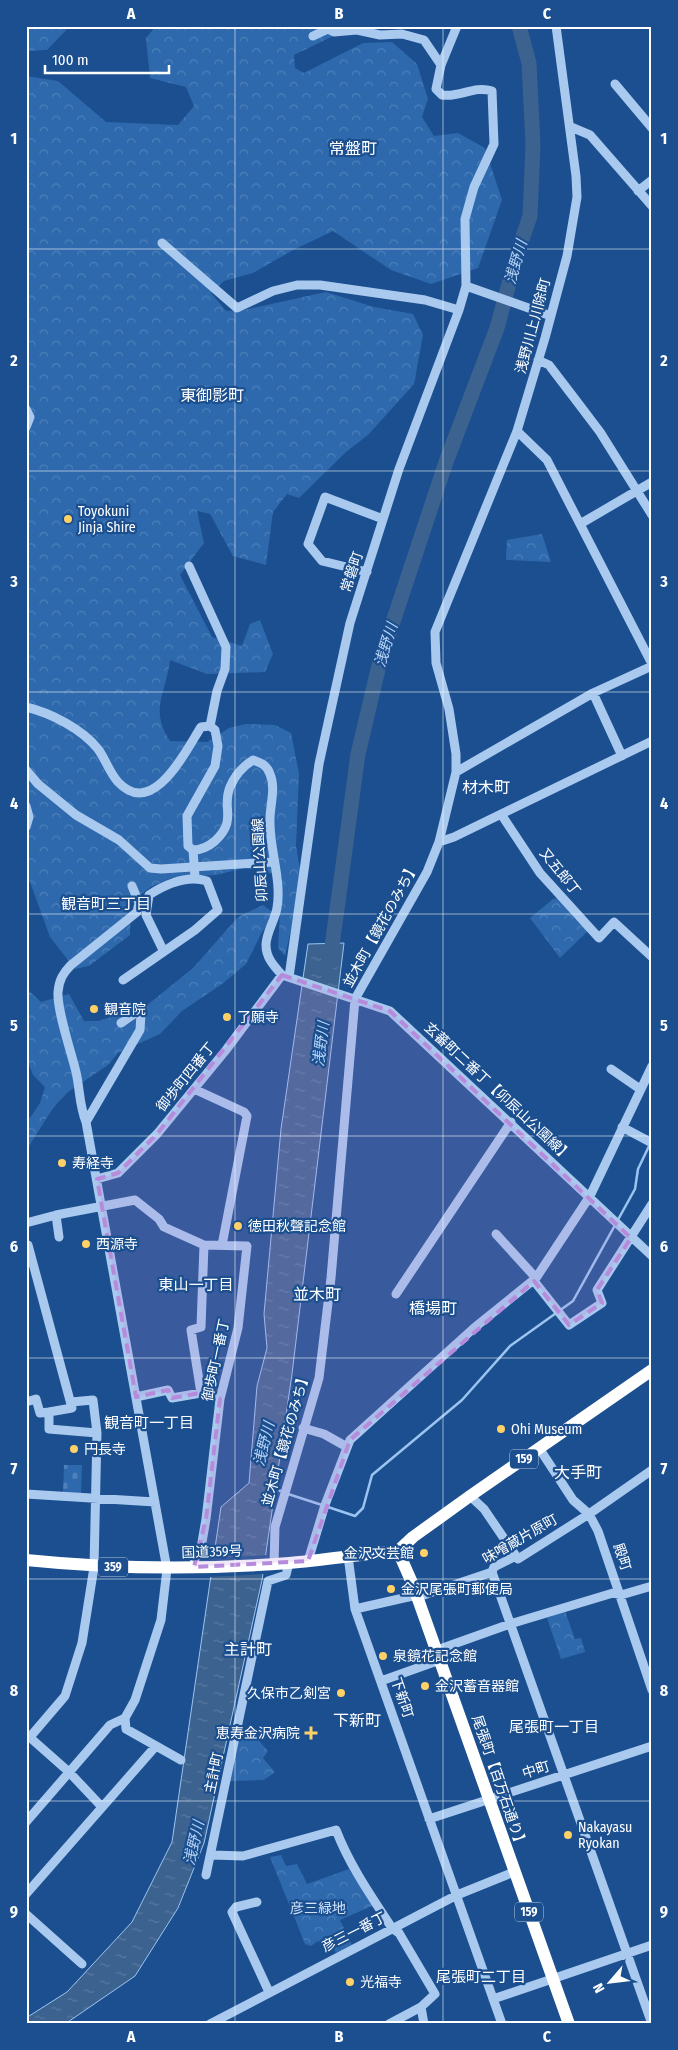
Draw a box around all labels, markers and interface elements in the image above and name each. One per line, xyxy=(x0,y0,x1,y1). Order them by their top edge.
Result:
text: A xyxy=(126,4,136,23)
text: B xyxy=(335,4,344,23)
text: C xyxy=(543,4,552,23)
scale bar xyxy=(45,42,169,74)
text: 100 m xyxy=(52,51,89,69)
text: 1 xyxy=(11,129,17,148)
text: 1 xyxy=(661,129,667,148)
district label: 常盤町 xyxy=(329,139,377,158)
water label: 浅野川 xyxy=(501,236,531,286)
street label: 浅野川上川除町 xyxy=(512,276,554,376)
text: 2 xyxy=(9,351,18,370)
text: 2 xyxy=(659,351,668,370)
district label: 東御影町 xyxy=(180,386,244,405)
place label: Toyokuni Jinja Shire xyxy=(78,503,136,536)
marker: Toyokuni Jinja Shire xyxy=(62,513,74,525)
street label: 常磐町 xyxy=(337,549,367,595)
text: 3 xyxy=(9,572,18,591)
text: 3 xyxy=(659,572,668,591)
water label: 浅野川 xyxy=(371,619,402,669)
district label: 材木町 xyxy=(462,778,510,797)
text: 4 xyxy=(10,794,18,813)
text: 4 xyxy=(660,794,668,813)
street label: 卯辰山公園線 xyxy=(249,818,271,902)
street label: 又五郎丁 xyxy=(536,845,584,899)
street label: 並木町【鏡花のみち】 xyxy=(340,860,422,990)
district label: 観音町三丁目 xyxy=(61,895,151,913)
place label: 観音院 xyxy=(104,1001,146,1018)
marker: 観音院 xyxy=(88,1003,100,1015)
place label: 了願寺 xyxy=(237,1009,279,1026)
marker: 了願寺 xyxy=(221,1011,233,1023)
text: 5 xyxy=(10,1016,18,1035)
text: 5 xyxy=(660,1016,668,1035)
water label: 浅野川 xyxy=(309,1019,333,1067)
street label: 玄蕃町二番丁【卯辰山公園線】 xyxy=(421,1019,575,1165)
street label: 御歩町四番丁 xyxy=(153,1039,219,1115)
place label: 寿経寺 xyxy=(72,1155,114,1172)
marker: 寿経寺 xyxy=(56,1157,68,1169)
place label: 徳田秋聲記念館 xyxy=(248,1218,346,1235)
marker: 徳田秋聲記念館 xyxy=(232,1220,244,1232)
place label: 西源寺 xyxy=(96,1236,138,1253)
text: 6 xyxy=(10,1237,18,1256)
text: 6 xyxy=(660,1237,668,1256)
marker: 西源寺 xyxy=(80,1238,92,1250)
district label: 東山一丁目 xyxy=(158,1276,234,1294)
district label: 並木町 xyxy=(293,1285,341,1304)
district label: 橋場町 xyxy=(409,1299,457,1318)
street label: 御歩町一番丁 xyxy=(199,1317,233,1403)
street label: 並木町【鏡花のみち】 xyxy=(259,1369,313,1509)
district label: 観音町一丁目 xyxy=(104,1414,194,1432)
water label: 浅野川 xyxy=(250,1418,279,1468)
place label: Ohi Museum xyxy=(511,1421,582,1438)
marker: Ohi Museum xyxy=(495,1423,507,1435)
place label: 円長寺 xyxy=(84,1441,126,1458)
marker: 円長寺 xyxy=(68,1443,80,1455)
road number: 159 xyxy=(510,1450,538,1468)
text: 7 xyxy=(11,1459,18,1478)
text: 7 xyxy=(661,1459,668,1478)
district label: 大手町 xyxy=(554,1463,602,1482)
street label: 味噌蔵片原町 xyxy=(479,1511,561,1567)
street label: 殿町 xyxy=(609,1541,635,1573)
street label: 国道359号 xyxy=(181,1542,243,1562)
place label: 金沢文芸館 xyxy=(344,1545,414,1562)
marker: 金沢文芸館 xyxy=(418,1547,430,1559)
road number: 359 xyxy=(98,1558,128,1576)
place label: 金沢尾張町郵便局 xyxy=(401,1581,513,1598)
marker: 金沢尾張町郵便局 xyxy=(385,1583,397,1595)
district label: 主計町 xyxy=(224,1640,272,1659)
place label: 泉鏡花記念館 xyxy=(393,1648,477,1665)
marker: 泉鏡花記念館 xyxy=(377,1650,389,1662)
street label: 下新町 xyxy=(387,1675,417,1721)
place label: 金沢蓄音器館 xyxy=(435,1678,519,1695)
marker: 金沢蓄音器館 xyxy=(419,1680,431,1692)
text: 8 xyxy=(10,1681,19,1700)
text: 8 xyxy=(660,1681,669,1700)
place label: 久保市乙剣宮 xyxy=(247,1685,331,1702)
marker: 久保市乙剣宮 xyxy=(335,1687,347,1699)
district label: 下新町 xyxy=(333,1711,381,1730)
street label: 尾張町【百万石通り】 xyxy=(468,1713,530,1851)
district label: 尾張町一丁目 xyxy=(509,1718,599,1736)
place label: 恵寿金沢病院 xyxy=(216,1725,300,1742)
marker: 恵寿金沢病院 xyxy=(304,1726,318,1740)
street label: 主計町 xyxy=(201,1751,227,1795)
street label: 中町 xyxy=(520,1758,552,1782)
water label: 浅野川 xyxy=(180,1817,208,1867)
place label: Nakayasu Ryokan xyxy=(578,1819,632,1852)
marker: Nakayasu Ryokan xyxy=(562,1829,574,1841)
park label: 彦三緑地 xyxy=(290,1900,346,1917)
text: 9 xyxy=(10,1902,18,1921)
road number: 159 xyxy=(515,1902,543,1921)
text: 9 xyxy=(660,1902,668,1921)
street label: 彦三一番丁 xyxy=(319,1909,389,1955)
north arrow xyxy=(586,1958,636,2008)
district label: 尾張町二丁目 xyxy=(436,1968,526,1986)
place label: 光福寺 xyxy=(360,1974,402,1991)
marker: 光福寺 xyxy=(344,1976,356,1988)
text: N xyxy=(589,1980,608,1996)
text: A xyxy=(126,2027,136,2046)
text: B xyxy=(335,2027,344,2046)
text: C xyxy=(543,2027,552,2046)

